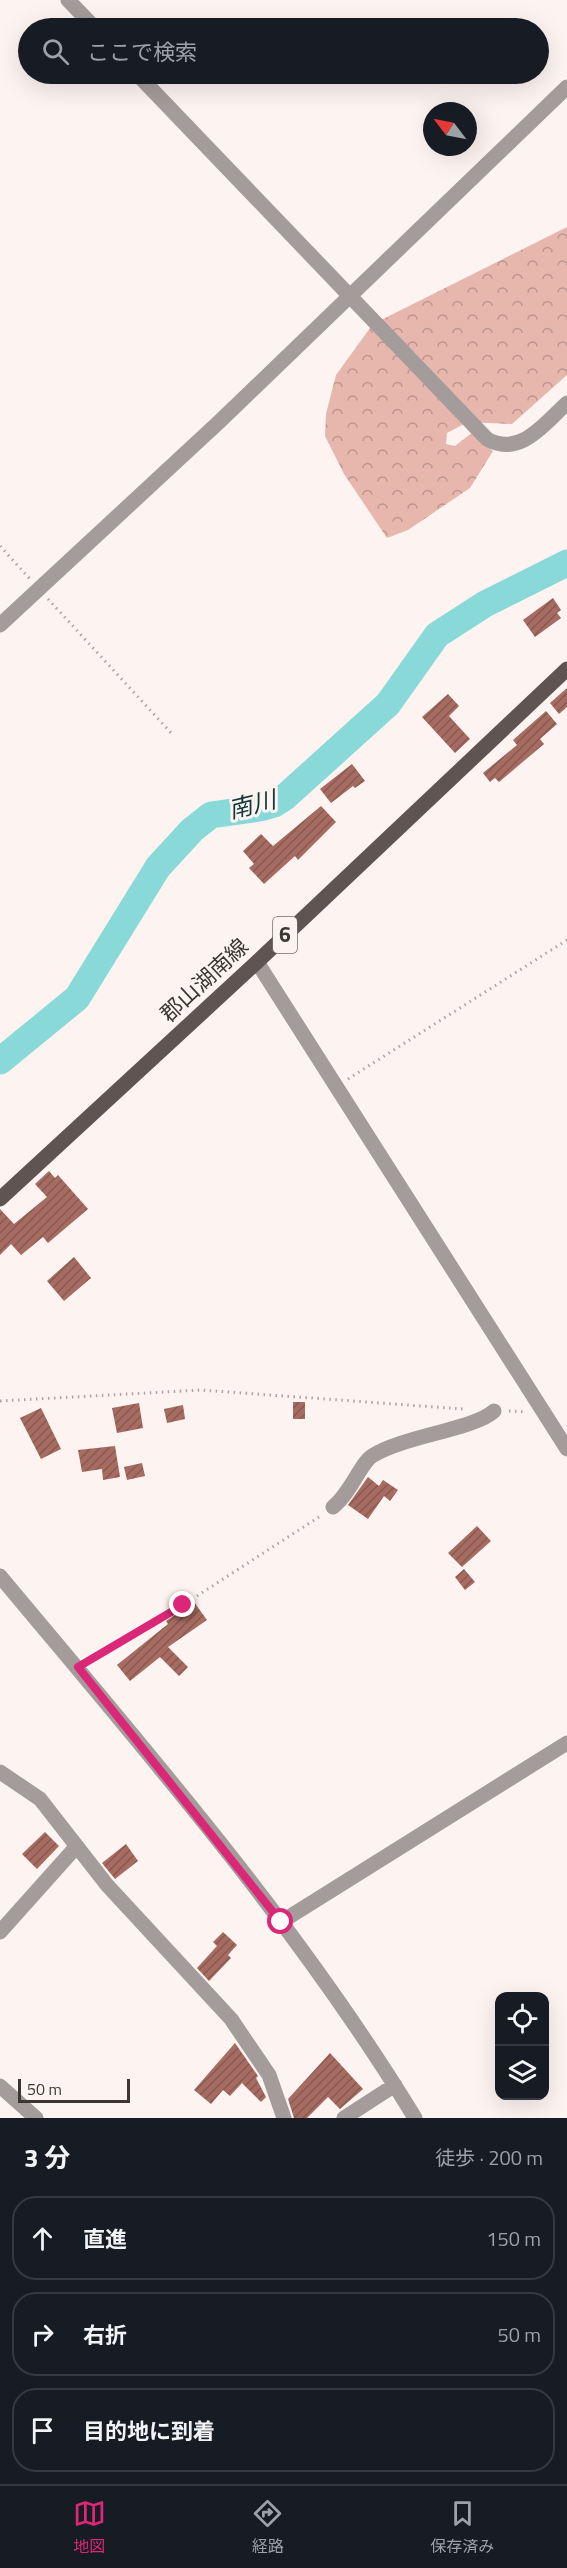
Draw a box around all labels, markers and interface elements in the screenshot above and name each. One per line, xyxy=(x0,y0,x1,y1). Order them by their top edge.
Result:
search box xyxy=(18,18,549,84)
icon: search xyxy=(39,35,72,68)
text: ここで検索 xyxy=(87,35,197,69)
north arrow xyxy=(423,102,477,156)
water label: 南川 xyxy=(224,780,282,827)
road number: 6 xyxy=(273,917,297,953)
street label: 郡山湖南線 xyxy=(152,930,256,1030)
route end xyxy=(169,1591,195,1617)
route start xyxy=(267,1908,293,1934)
map controls xyxy=(495,1992,549,2100)
button: locate xyxy=(495,1992,549,2046)
button: layers xyxy=(495,2046,549,2100)
scale bar xyxy=(18,2076,130,2104)
text: 50 m xyxy=(27,2077,62,2101)
text: 3 分 xyxy=(24,2138,70,2177)
text: 徒歩 · 200 m xyxy=(435,2142,543,2173)
icon: ahead xyxy=(26,2222,59,2255)
text: 直進 xyxy=(83,2222,127,2256)
text: 150 m xyxy=(486,2223,541,2254)
icon: right xyxy=(26,2318,59,2351)
text: 右折 xyxy=(83,2318,127,2352)
text: 50 m xyxy=(497,2319,541,2350)
icon: arrive xyxy=(26,2414,59,2447)
text: 目的地に到着 xyxy=(83,2414,215,2448)
tab: 地図 xyxy=(73,2497,106,2558)
tab: 経路 xyxy=(251,2497,284,2558)
tab: 保存済み xyxy=(430,2497,494,2558)

